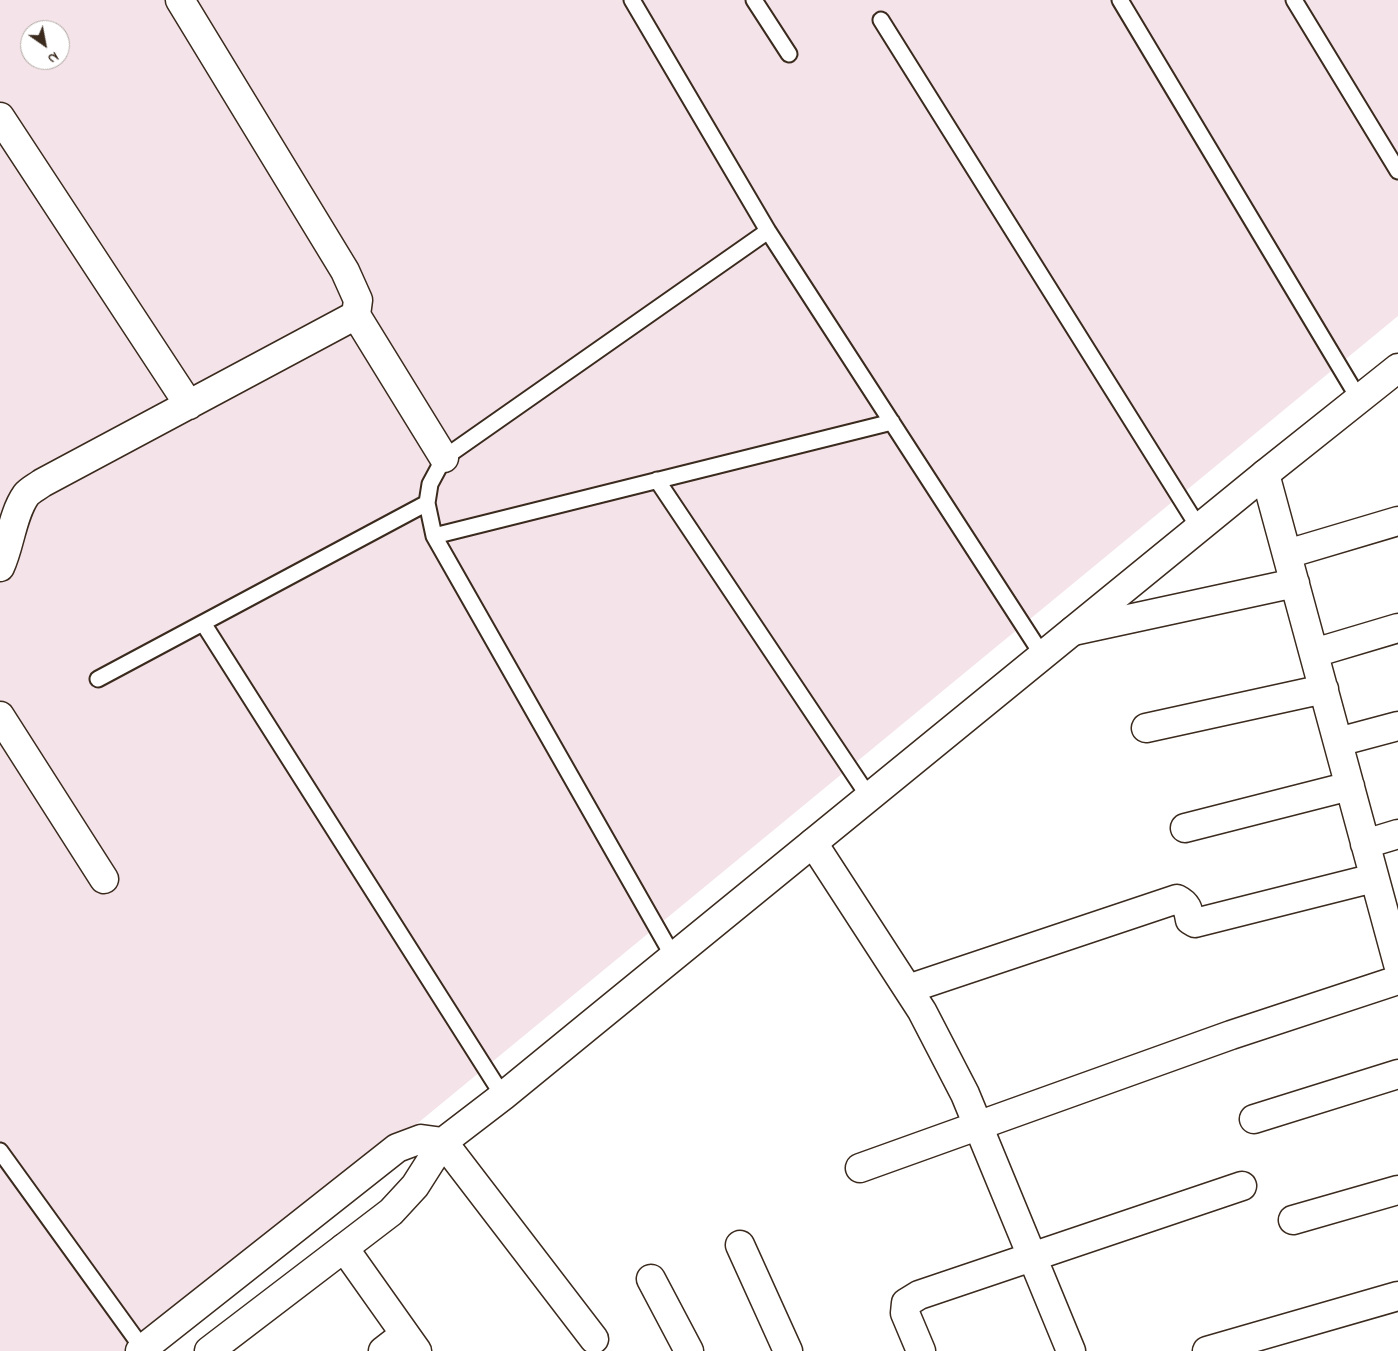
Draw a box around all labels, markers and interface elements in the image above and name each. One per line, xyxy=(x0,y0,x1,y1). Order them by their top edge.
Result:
north arrow xyxy=(20,20,70,70)
text: N xyxy=(43,46,63,69)

